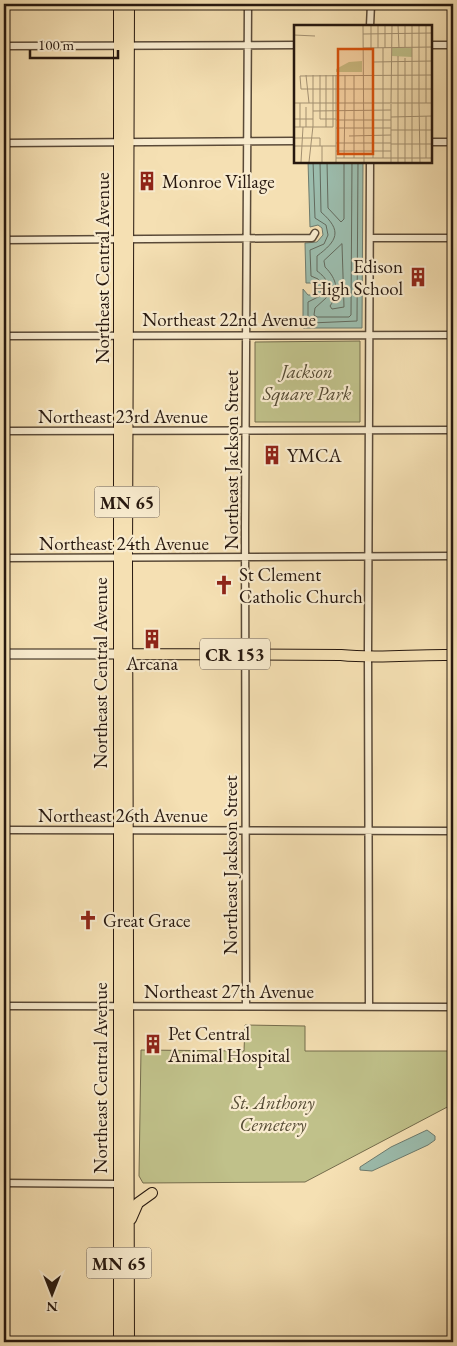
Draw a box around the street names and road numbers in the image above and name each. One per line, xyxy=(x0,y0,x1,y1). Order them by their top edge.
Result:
street label: Northeast Central Avenue xyxy=(90,172,115,364)
street label: Northeast 22nd Avenue xyxy=(142,307,316,332)
street label: Northeast Jackson Street xyxy=(219,370,244,550)
street label: Northeast 23rd Avenue xyxy=(38,404,208,429)
road number: MN 65 xyxy=(94,487,160,518)
street label: Northeast 24th Avenue xyxy=(39,531,209,556)
street label: Northeast Central Avenue xyxy=(88,577,113,769)
road number: CR 153 xyxy=(200,639,270,670)
street label: Northeast Jackson Street xyxy=(218,775,243,955)
street label: Northeast 26th Avenue xyxy=(38,803,208,828)
street label: Northeast 27th Avenue xyxy=(144,979,314,1004)
street label: Northeast Central Avenue xyxy=(88,982,113,1174)
road number: MN 65 xyxy=(86,1248,152,1278)

